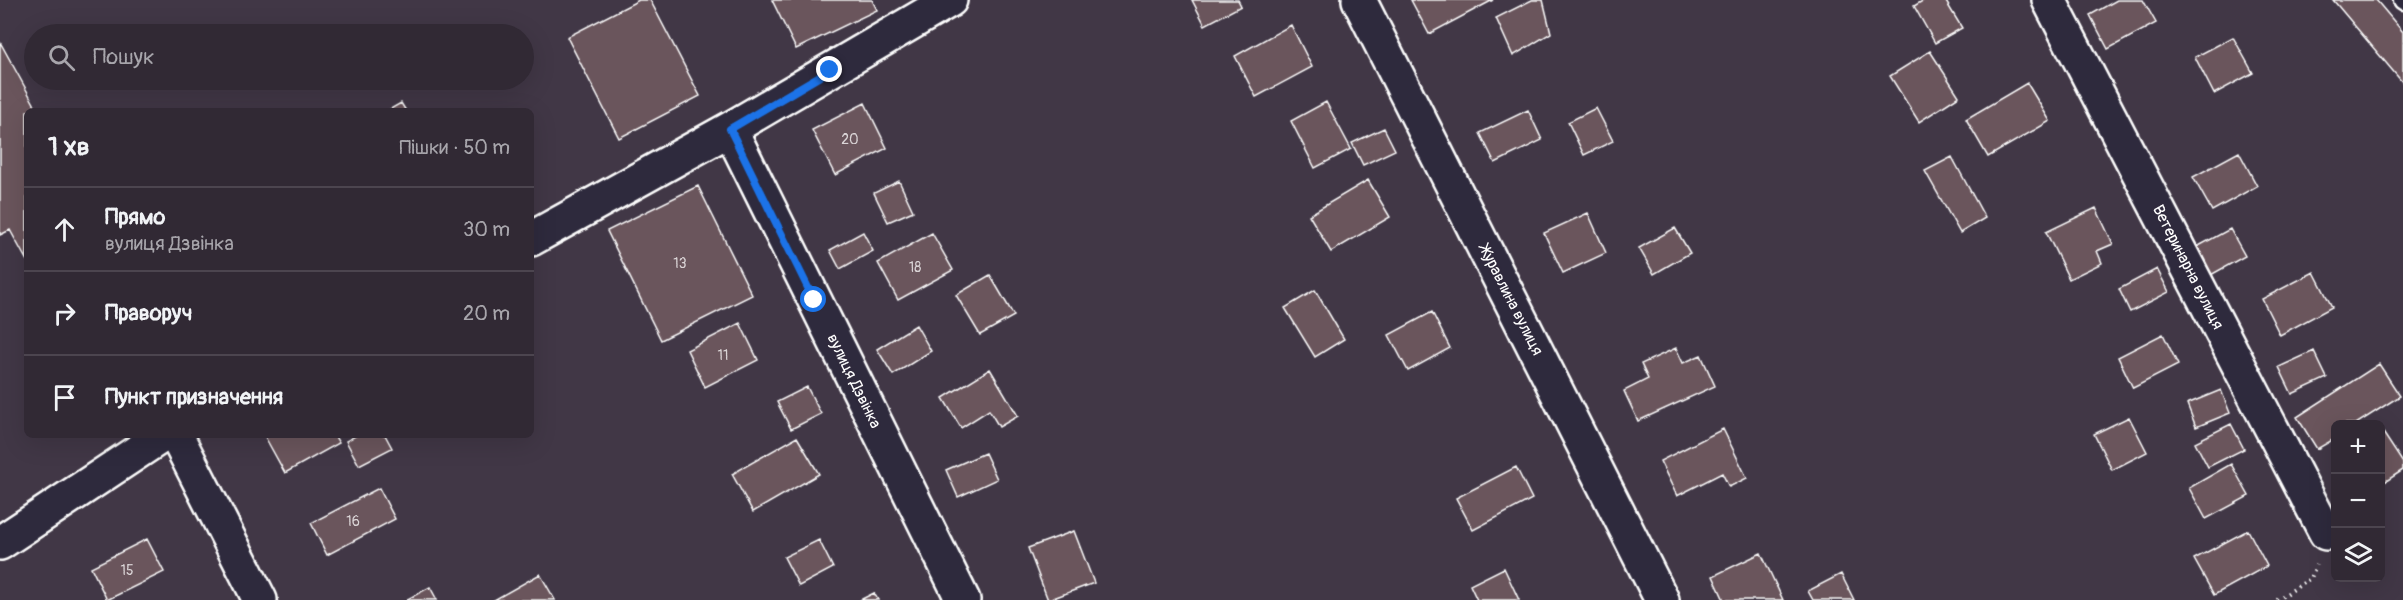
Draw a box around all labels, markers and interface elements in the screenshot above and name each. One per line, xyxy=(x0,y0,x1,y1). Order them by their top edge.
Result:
search box xyxy=(24,24,534,90)
icon: search xyxy=(45,41,78,74)
text: Пошук xyxy=(93,43,154,71)
route end xyxy=(816,56,842,82)
text: 1 хв xyxy=(48,131,90,163)
house number: 20 xyxy=(841,131,859,148)
text: Пішки · 50 m xyxy=(399,135,510,160)
street label: Ветеринарна вулиця xyxy=(2148,201,2228,333)
text: Прямо xyxy=(105,203,165,231)
icon: ahead xyxy=(48,213,81,246)
text: 30 m xyxy=(463,217,510,242)
text: вулиця Дзвінка xyxy=(105,231,234,256)
street label: Журавлина вулиця xyxy=(1473,239,1547,359)
house number: 13 xyxy=(673,255,687,272)
house number: 18 xyxy=(909,259,921,276)
route start xyxy=(800,286,826,312)
icon: right xyxy=(48,297,81,330)
text: Праворуч xyxy=(105,299,192,327)
text: 20 m xyxy=(463,301,510,326)
street label: вулиця Дзвінка xyxy=(822,330,886,432)
house number: 11 xyxy=(718,347,728,364)
icon: arrive xyxy=(48,381,81,414)
text: Пункт призначення xyxy=(105,383,283,411)
map controls xyxy=(2331,420,2385,582)
button: + xyxy=(2331,420,2385,474)
button: − xyxy=(2331,474,2385,528)
house number: 16 xyxy=(346,513,360,530)
button: layers xyxy=(2331,528,2385,582)
house number: 15 xyxy=(120,562,134,579)

